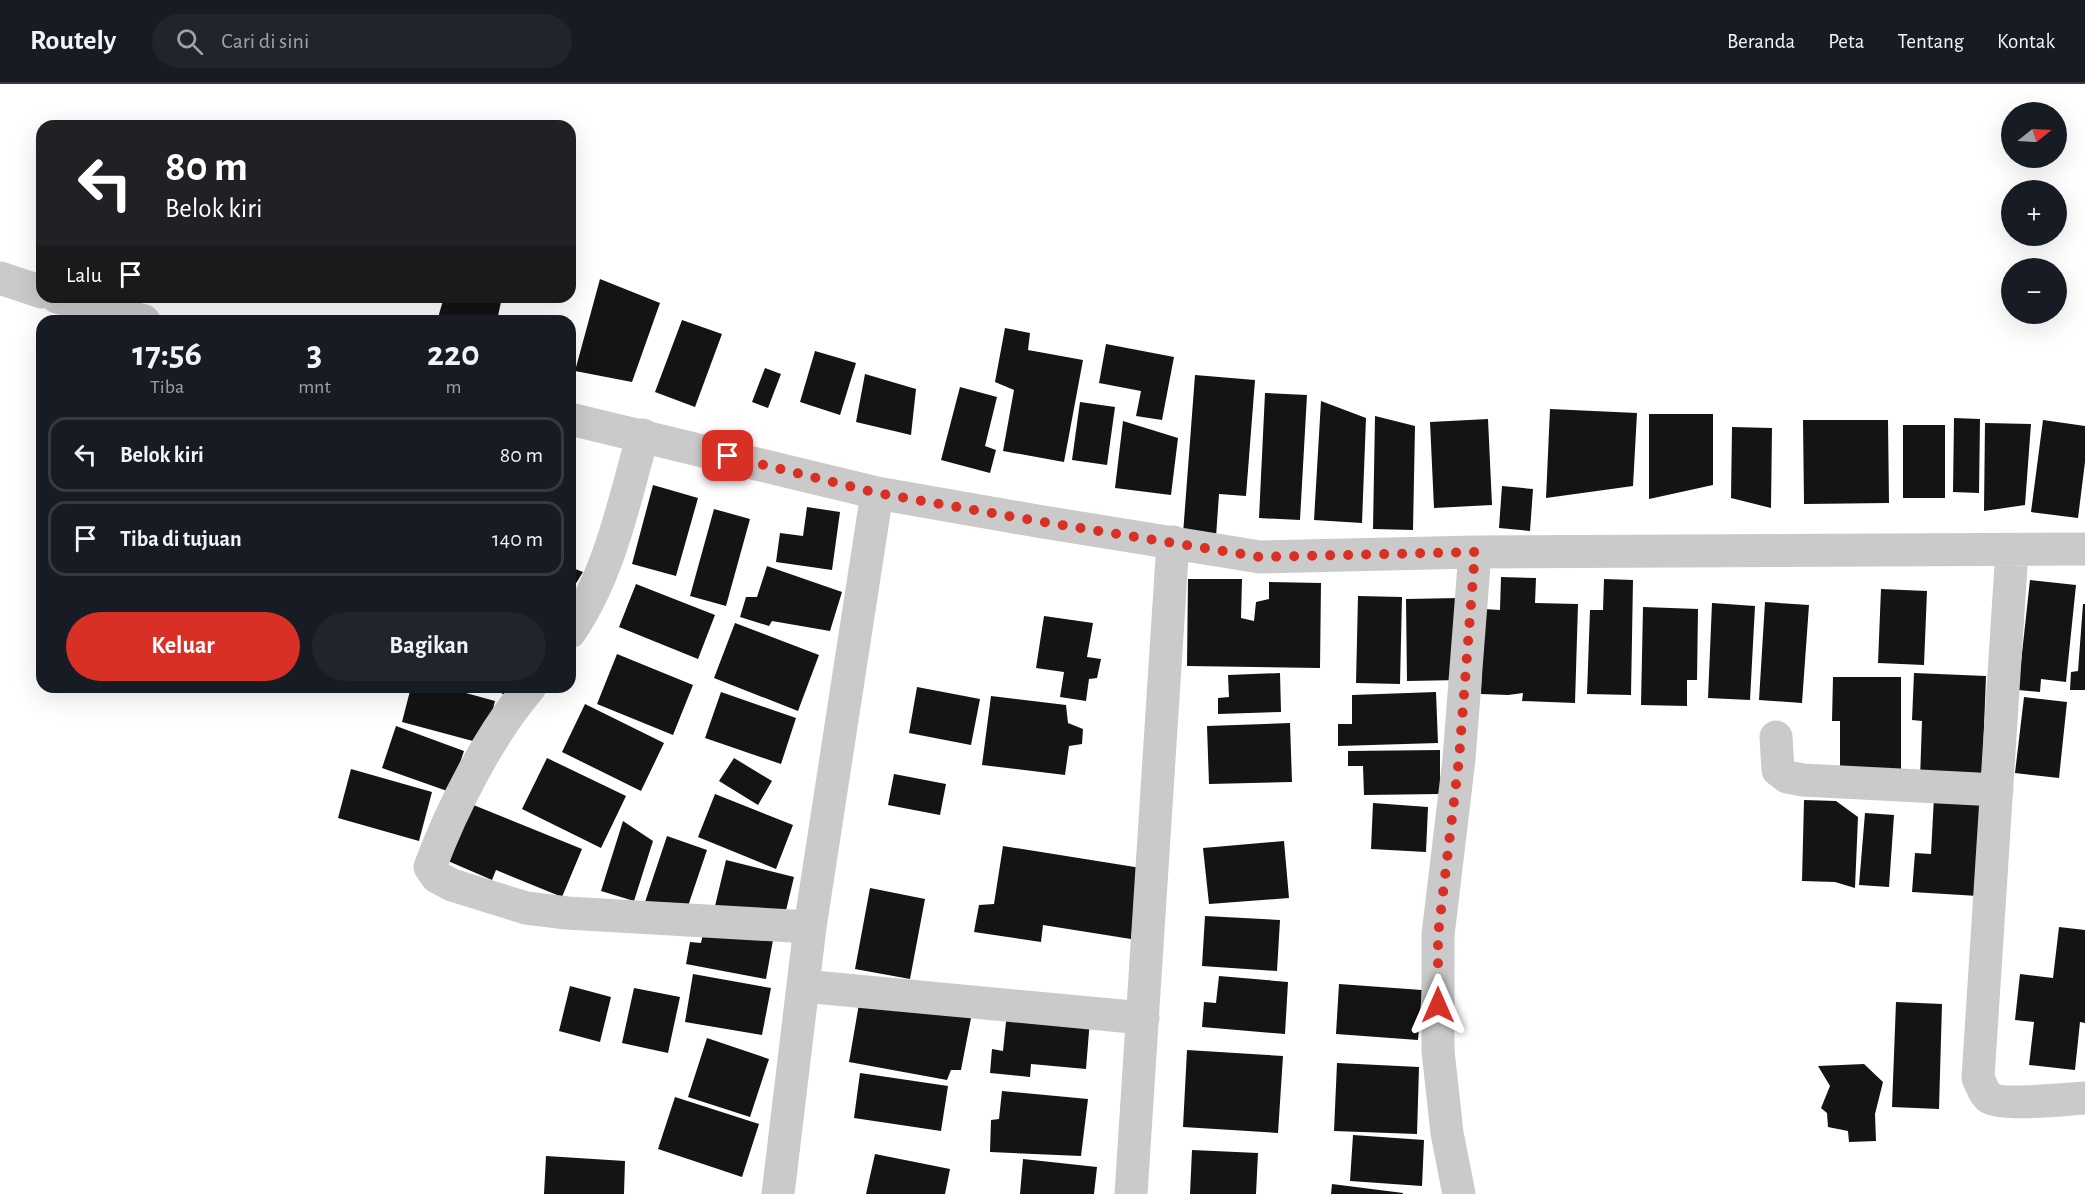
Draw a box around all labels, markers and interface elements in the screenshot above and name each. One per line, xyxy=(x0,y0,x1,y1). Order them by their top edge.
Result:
search box xyxy=(152,14,572,68)
icon: search xyxy=(173,25,206,58)
text: Routely xyxy=(30,27,116,55)
text: Cari di sini xyxy=(221,30,309,52)
text: Beranda xyxy=(1727,31,1795,52)
text: Peta xyxy=(1828,31,1864,52)
text: Tentang xyxy=(1897,31,1964,52)
text: Kontak xyxy=(1997,31,2055,52)
north arrow xyxy=(2001,102,2067,168)
map controls xyxy=(2001,102,2067,324)
icon: left xyxy=(66,144,144,222)
text: 80 m xyxy=(165,146,248,188)
button: + xyxy=(2001,180,2067,246)
text: Belok kiri xyxy=(165,195,262,222)
icon: arrive xyxy=(114,258,147,291)
button: − xyxy=(2001,258,2067,324)
text: Lalu xyxy=(66,264,102,286)
text: 17:56 xyxy=(132,336,202,372)
text: 3 xyxy=(307,336,322,372)
text: 220 xyxy=(427,336,480,372)
text: Tiba xyxy=(150,377,184,397)
text: mnt xyxy=(298,377,331,397)
text: m xyxy=(445,377,461,397)
pin xyxy=(702,430,753,481)
icon: left xyxy=(69,438,102,471)
icon: arrive xyxy=(711,439,744,472)
text: Belok kiri xyxy=(120,444,204,466)
text: 80 m xyxy=(500,444,543,466)
icon: arrive xyxy=(69,522,102,555)
text: Tiba di tujuan xyxy=(120,528,242,550)
text: 140 m xyxy=(492,528,543,550)
button: Keluar xyxy=(66,612,300,681)
button: Bagikan xyxy=(312,612,546,681)
position arrow xyxy=(1406,973,1470,1037)

